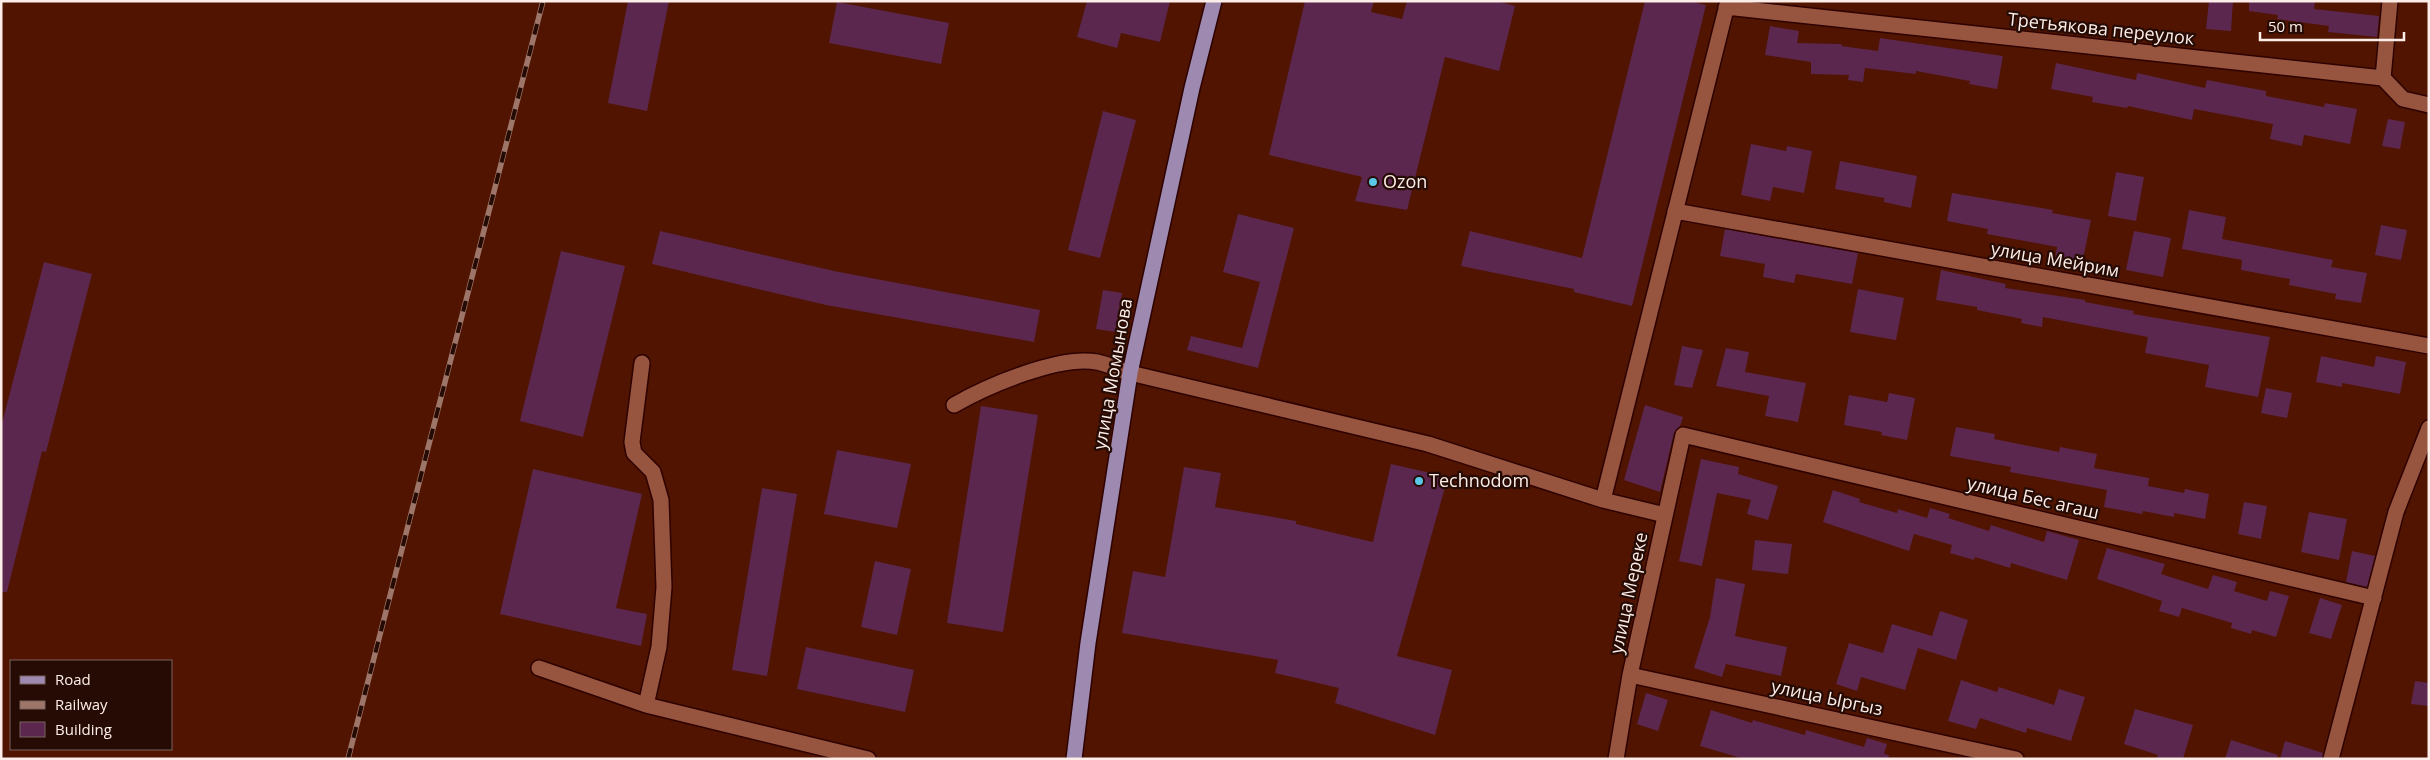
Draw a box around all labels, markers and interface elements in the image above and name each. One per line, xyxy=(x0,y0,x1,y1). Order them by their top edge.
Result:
street label: Третьякова переулок xyxy=(2007,6,2196,50)
scale bar xyxy=(2260,10,2404,42)
text: 50 m xyxy=(2268,16,2303,36)
place label: Ozon xyxy=(1383,169,1427,193)
marker: Ozon xyxy=(1367,176,1379,188)
street label: улица Мейрим xyxy=(1989,236,2121,282)
street label: улица Момынова xyxy=(1087,296,1137,451)
place label: Technodom xyxy=(1429,468,1529,492)
street label: улица Бес агаш xyxy=(1965,470,2102,524)
marker: Technodom xyxy=(1413,475,1425,487)
street label: улица Мереке xyxy=(1603,530,1653,656)
legend xyxy=(10,660,172,750)
text: Road xyxy=(55,669,91,689)
street label: улица Ыргыз xyxy=(1769,674,1885,721)
text: Railway xyxy=(55,694,108,714)
text: Building xyxy=(55,719,112,739)

